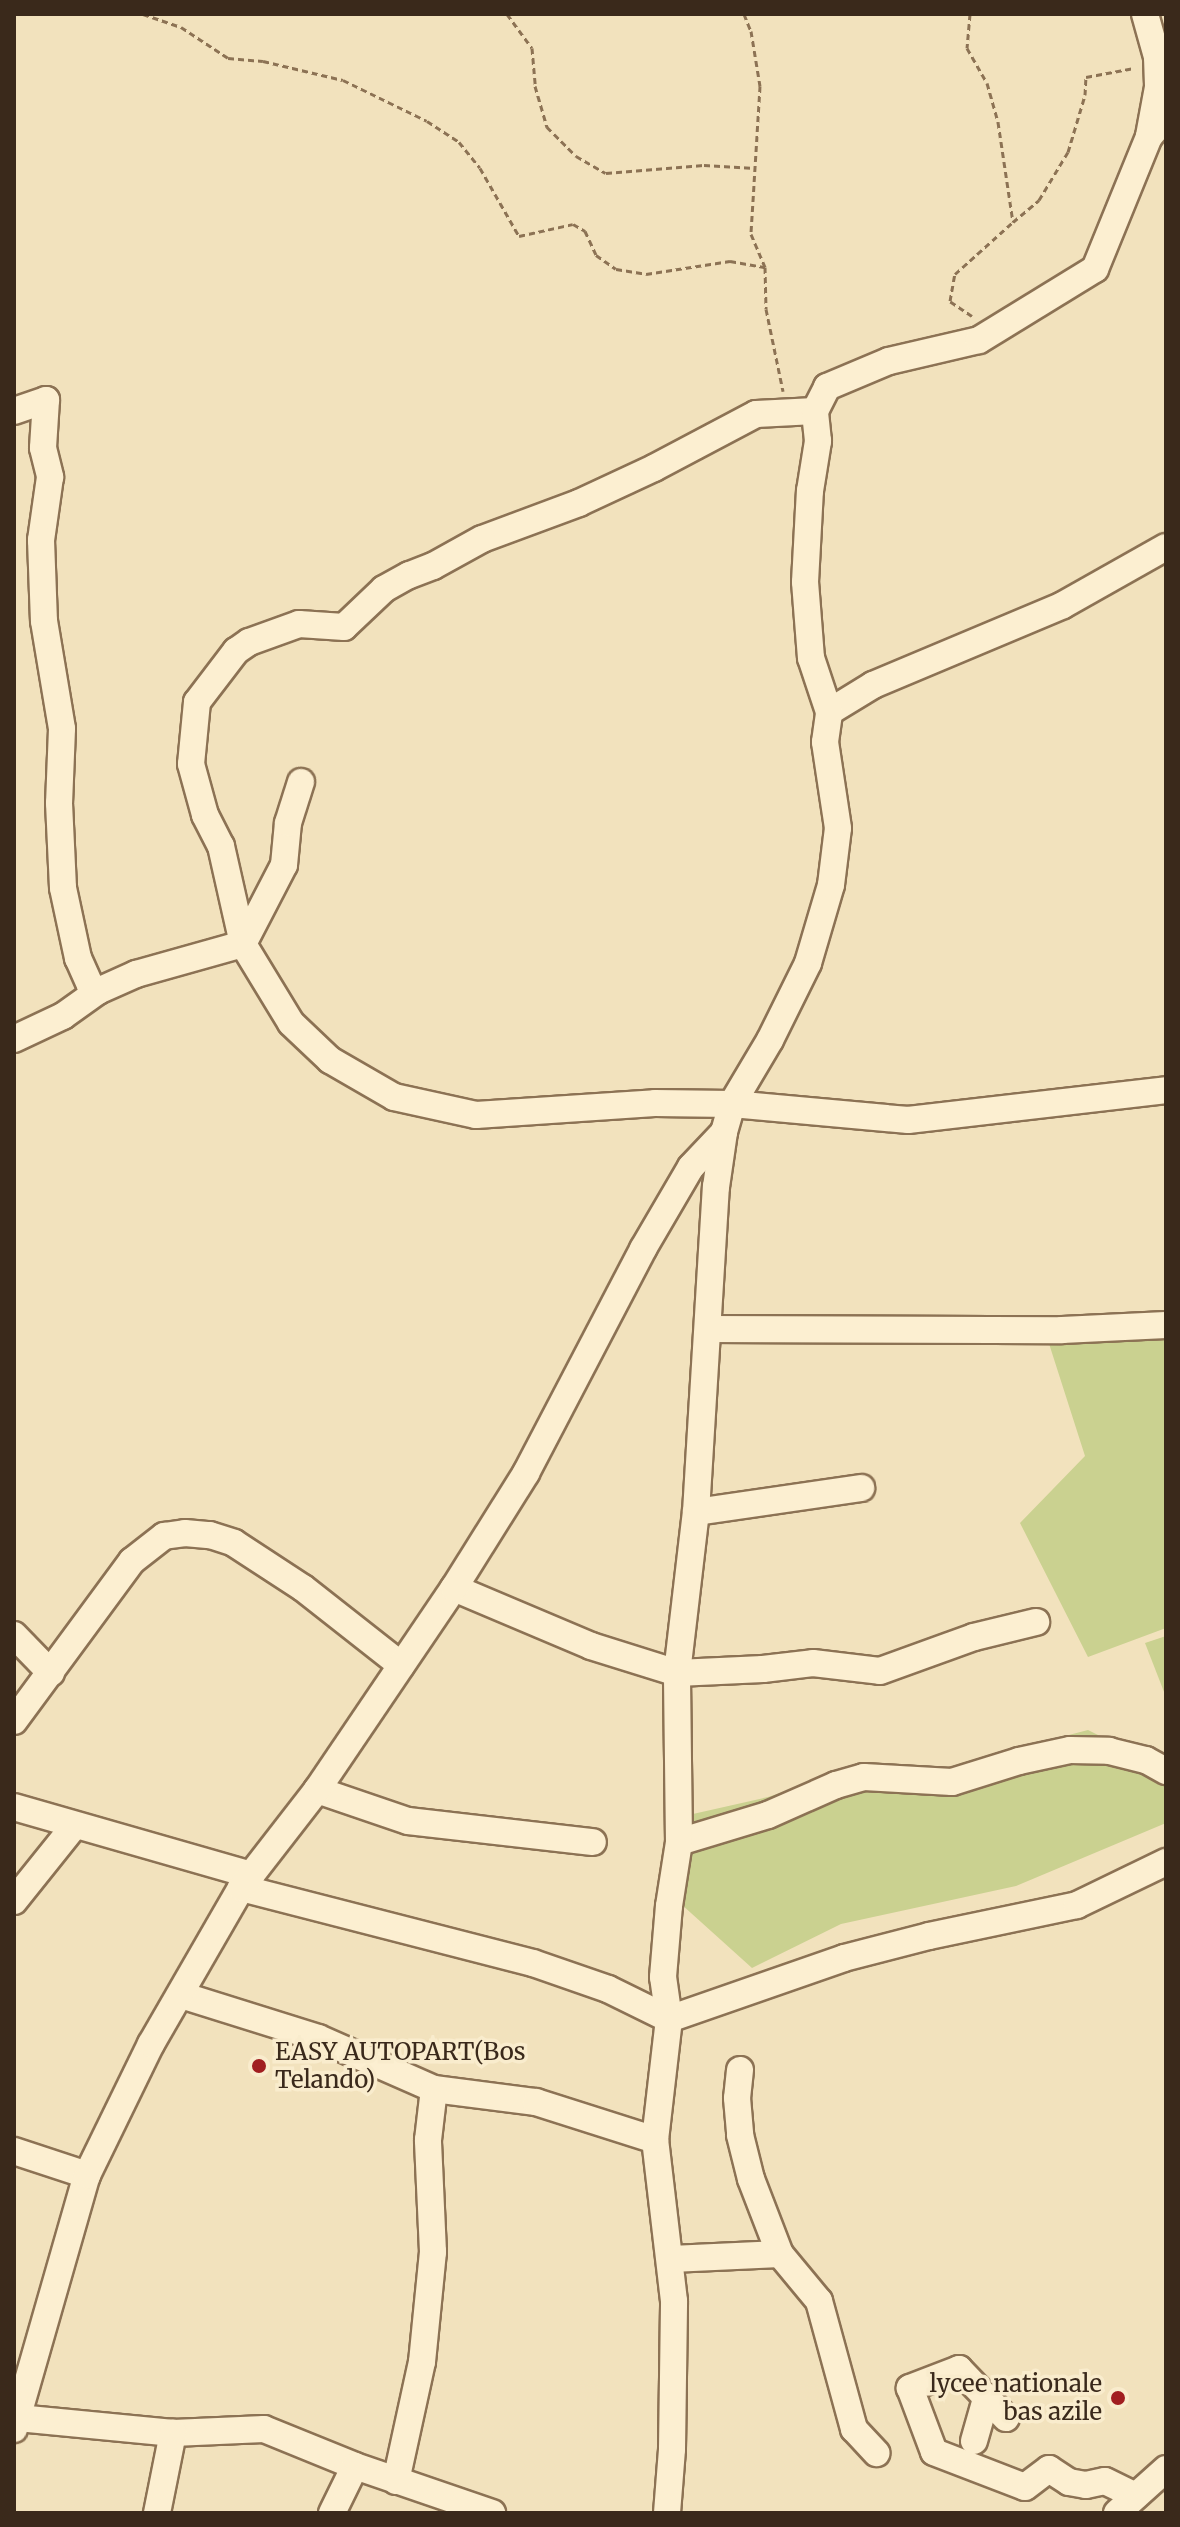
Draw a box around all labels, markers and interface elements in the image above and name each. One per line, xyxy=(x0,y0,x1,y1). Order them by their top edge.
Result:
place label: EASY AUTOPART(Bos Telando) xyxy=(275,2038,526,2094)
marker: EASY AUTOPART(Bos Telando) xyxy=(250,2057,268,2075)
place label: lycee nationale bas azile xyxy=(929,2370,1102,2426)
marker: lycee nationale bas azile xyxy=(1109,2389,1127,2407)

